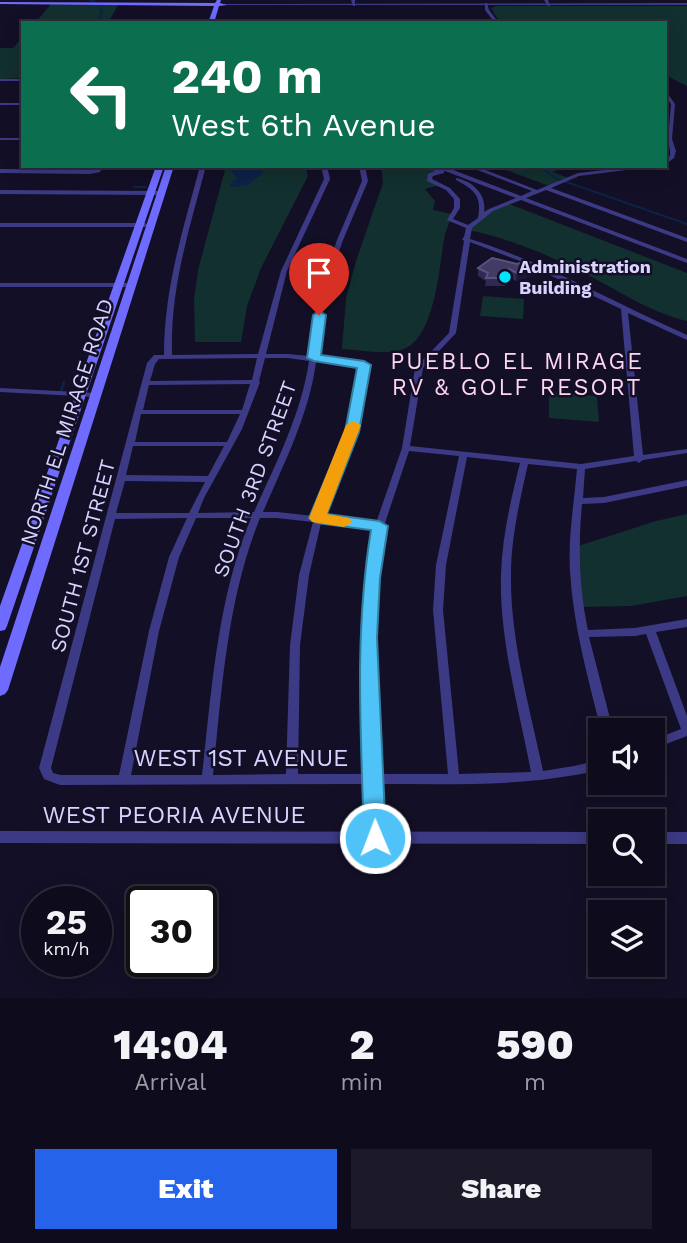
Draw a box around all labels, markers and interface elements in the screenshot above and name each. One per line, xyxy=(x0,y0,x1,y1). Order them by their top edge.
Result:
text: 240 m xyxy=(171,47,323,105)
icon: left xyxy=(56,49,147,140)
text: West 6th Avenue xyxy=(171,106,436,144)
pin xyxy=(289,243,349,315)
icon: arrive xyxy=(300,254,338,292)
place label: Administration Building xyxy=(519,256,651,298)
marker: Administration Building xyxy=(497,269,513,285)
street label: NORTH EL MIRAGE ROAD xyxy=(15,295,118,548)
district label: PUEBLO EL MIRAGE RV & GOLF RESORT xyxy=(390,348,644,401)
street label: SOUTH 3RD STREET xyxy=(207,377,302,580)
street label: SOUTH 1ST STREET xyxy=(45,457,120,655)
map controls xyxy=(588,718,665,977)
button: sound xyxy=(588,718,665,795)
street label: WEST 1ST AVENUE xyxy=(134,744,348,772)
street label: WEST PEORIA AVENUE xyxy=(43,801,305,829)
position arrow xyxy=(338,801,412,875)
button: search xyxy=(588,809,665,886)
speed limit sign: 30 xyxy=(126,886,217,977)
button: layers xyxy=(588,900,665,977)
text: 25 xyxy=(46,901,87,943)
text: km/h xyxy=(43,938,90,959)
text: 14:04 xyxy=(113,1020,227,1069)
text: 2 xyxy=(349,1020,374,1069)
text: 590 xyxy=(496,1020,574,1069)
text: Arrival xyxy=(134,1069,206,1096)
text: min xyxy=(341,1069,383,1096)
text: m xyxy=(524,1069,546,1096)
button: Exit xyxy=(35,1149,337,1229)
button: Share xyxy=(351,1149,652,1229)

